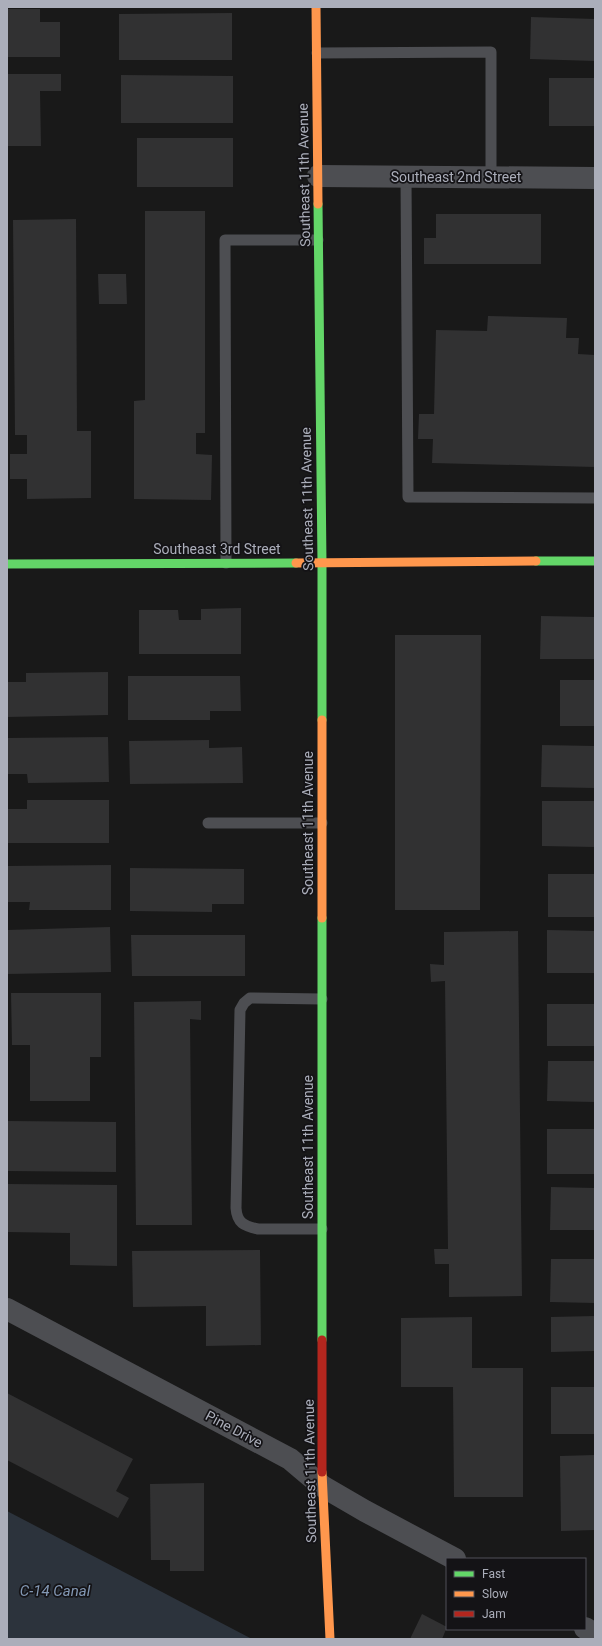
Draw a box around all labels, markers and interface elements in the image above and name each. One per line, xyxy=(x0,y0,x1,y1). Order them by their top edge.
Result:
street label: Southeast 11th Avenue xyxy=(295,103,313,247)
street label: Southeast 2nd Street xyxy=(391,169,522,185)
street label: Southeast 11th Avenue xyxy=(298,427,316,571)
street label: Southeast 3rd Street xyxy=(153,541,281,557)
street label: Southeast 11th Avenue xyxy=(300,751,316,895)
street label: Southeast 11th Avenue xyxy=(300,1075,316,1219)
street label: Southeast 11th Avenue xyxy=(301,1399,319,1543)
street label: Pine Drive xyxy=(203,1407,265,1451)
legend xyxy=(446,1558,586,1630)
text: Fast xyxy=(482,1567,505,1581)
water label: C-14 Canal xyxy=(20,1582,91,1600)
text: Slow xyxy=(482,1587,508,1601)
text: Jam xyxy=(482,1607,506,1621)

